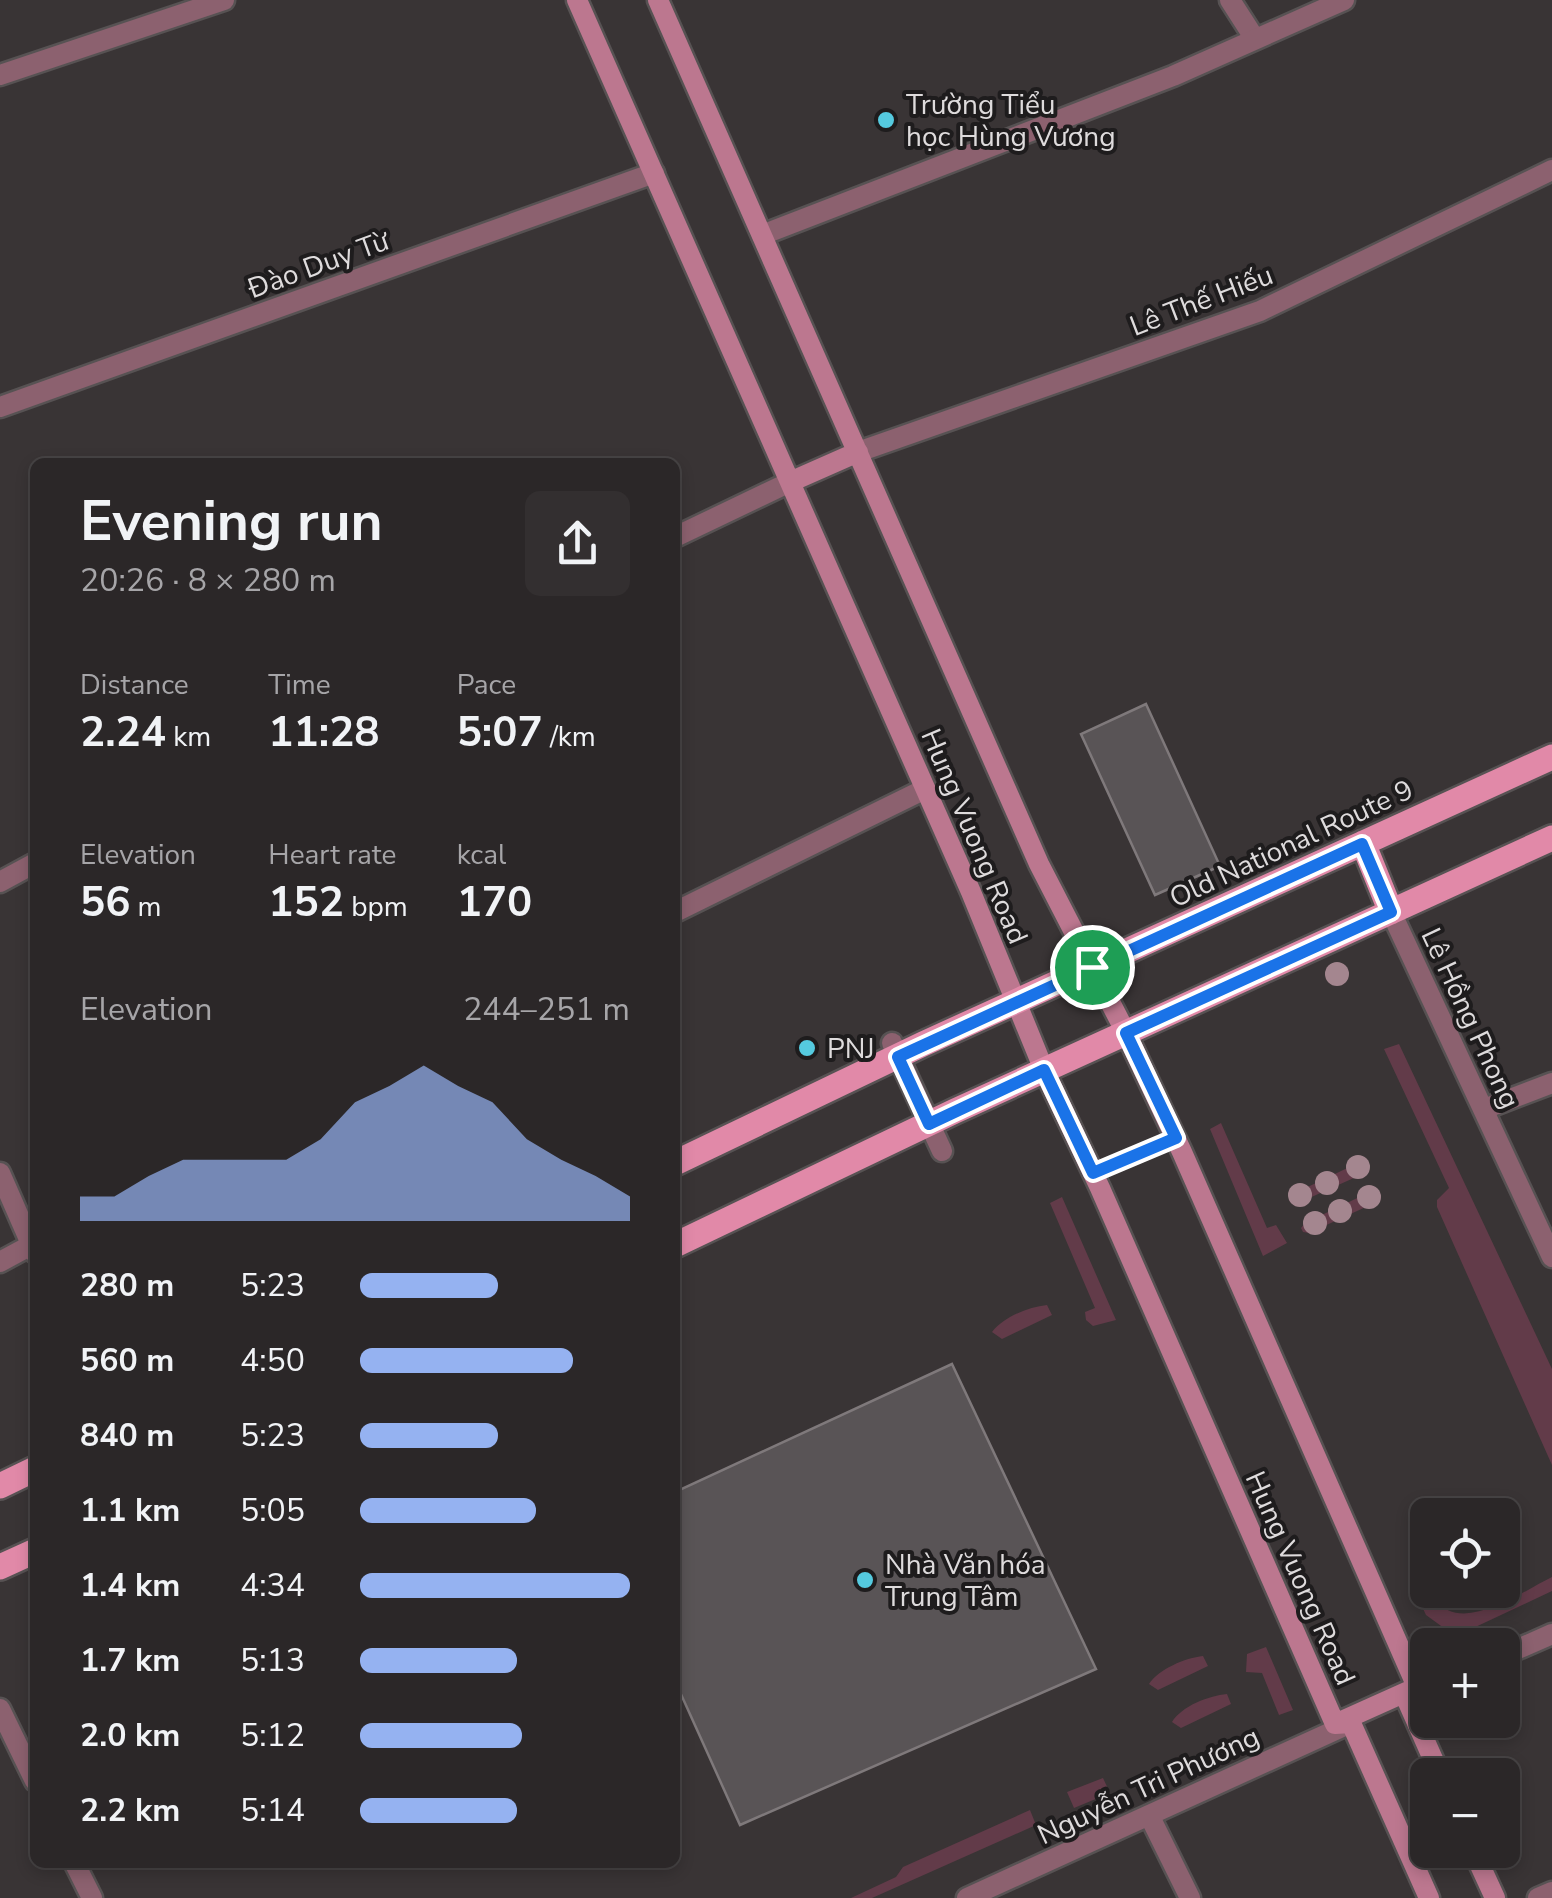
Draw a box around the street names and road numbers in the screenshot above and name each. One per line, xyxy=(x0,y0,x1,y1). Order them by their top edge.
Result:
street label: Đào Duy Từ xyxy=(242,222,395,308)
street label: Lê Thế Hiếu xyxy=(1124,256,1278,346)
street label: Hung Vuong Road xyxy=(912,723,1037,950)
street label: Old National Route 9 xyxy=(1163,771,1420,917)
street label: Lê Hồng Phong xyxy=(1412,922,1529,1115)
street label: Hung Vuong Road xyxy=(1236,1465,1364,1691)
street label: Nguyễn Tri Phương xyxy=(1031,1718,1266,1854)

